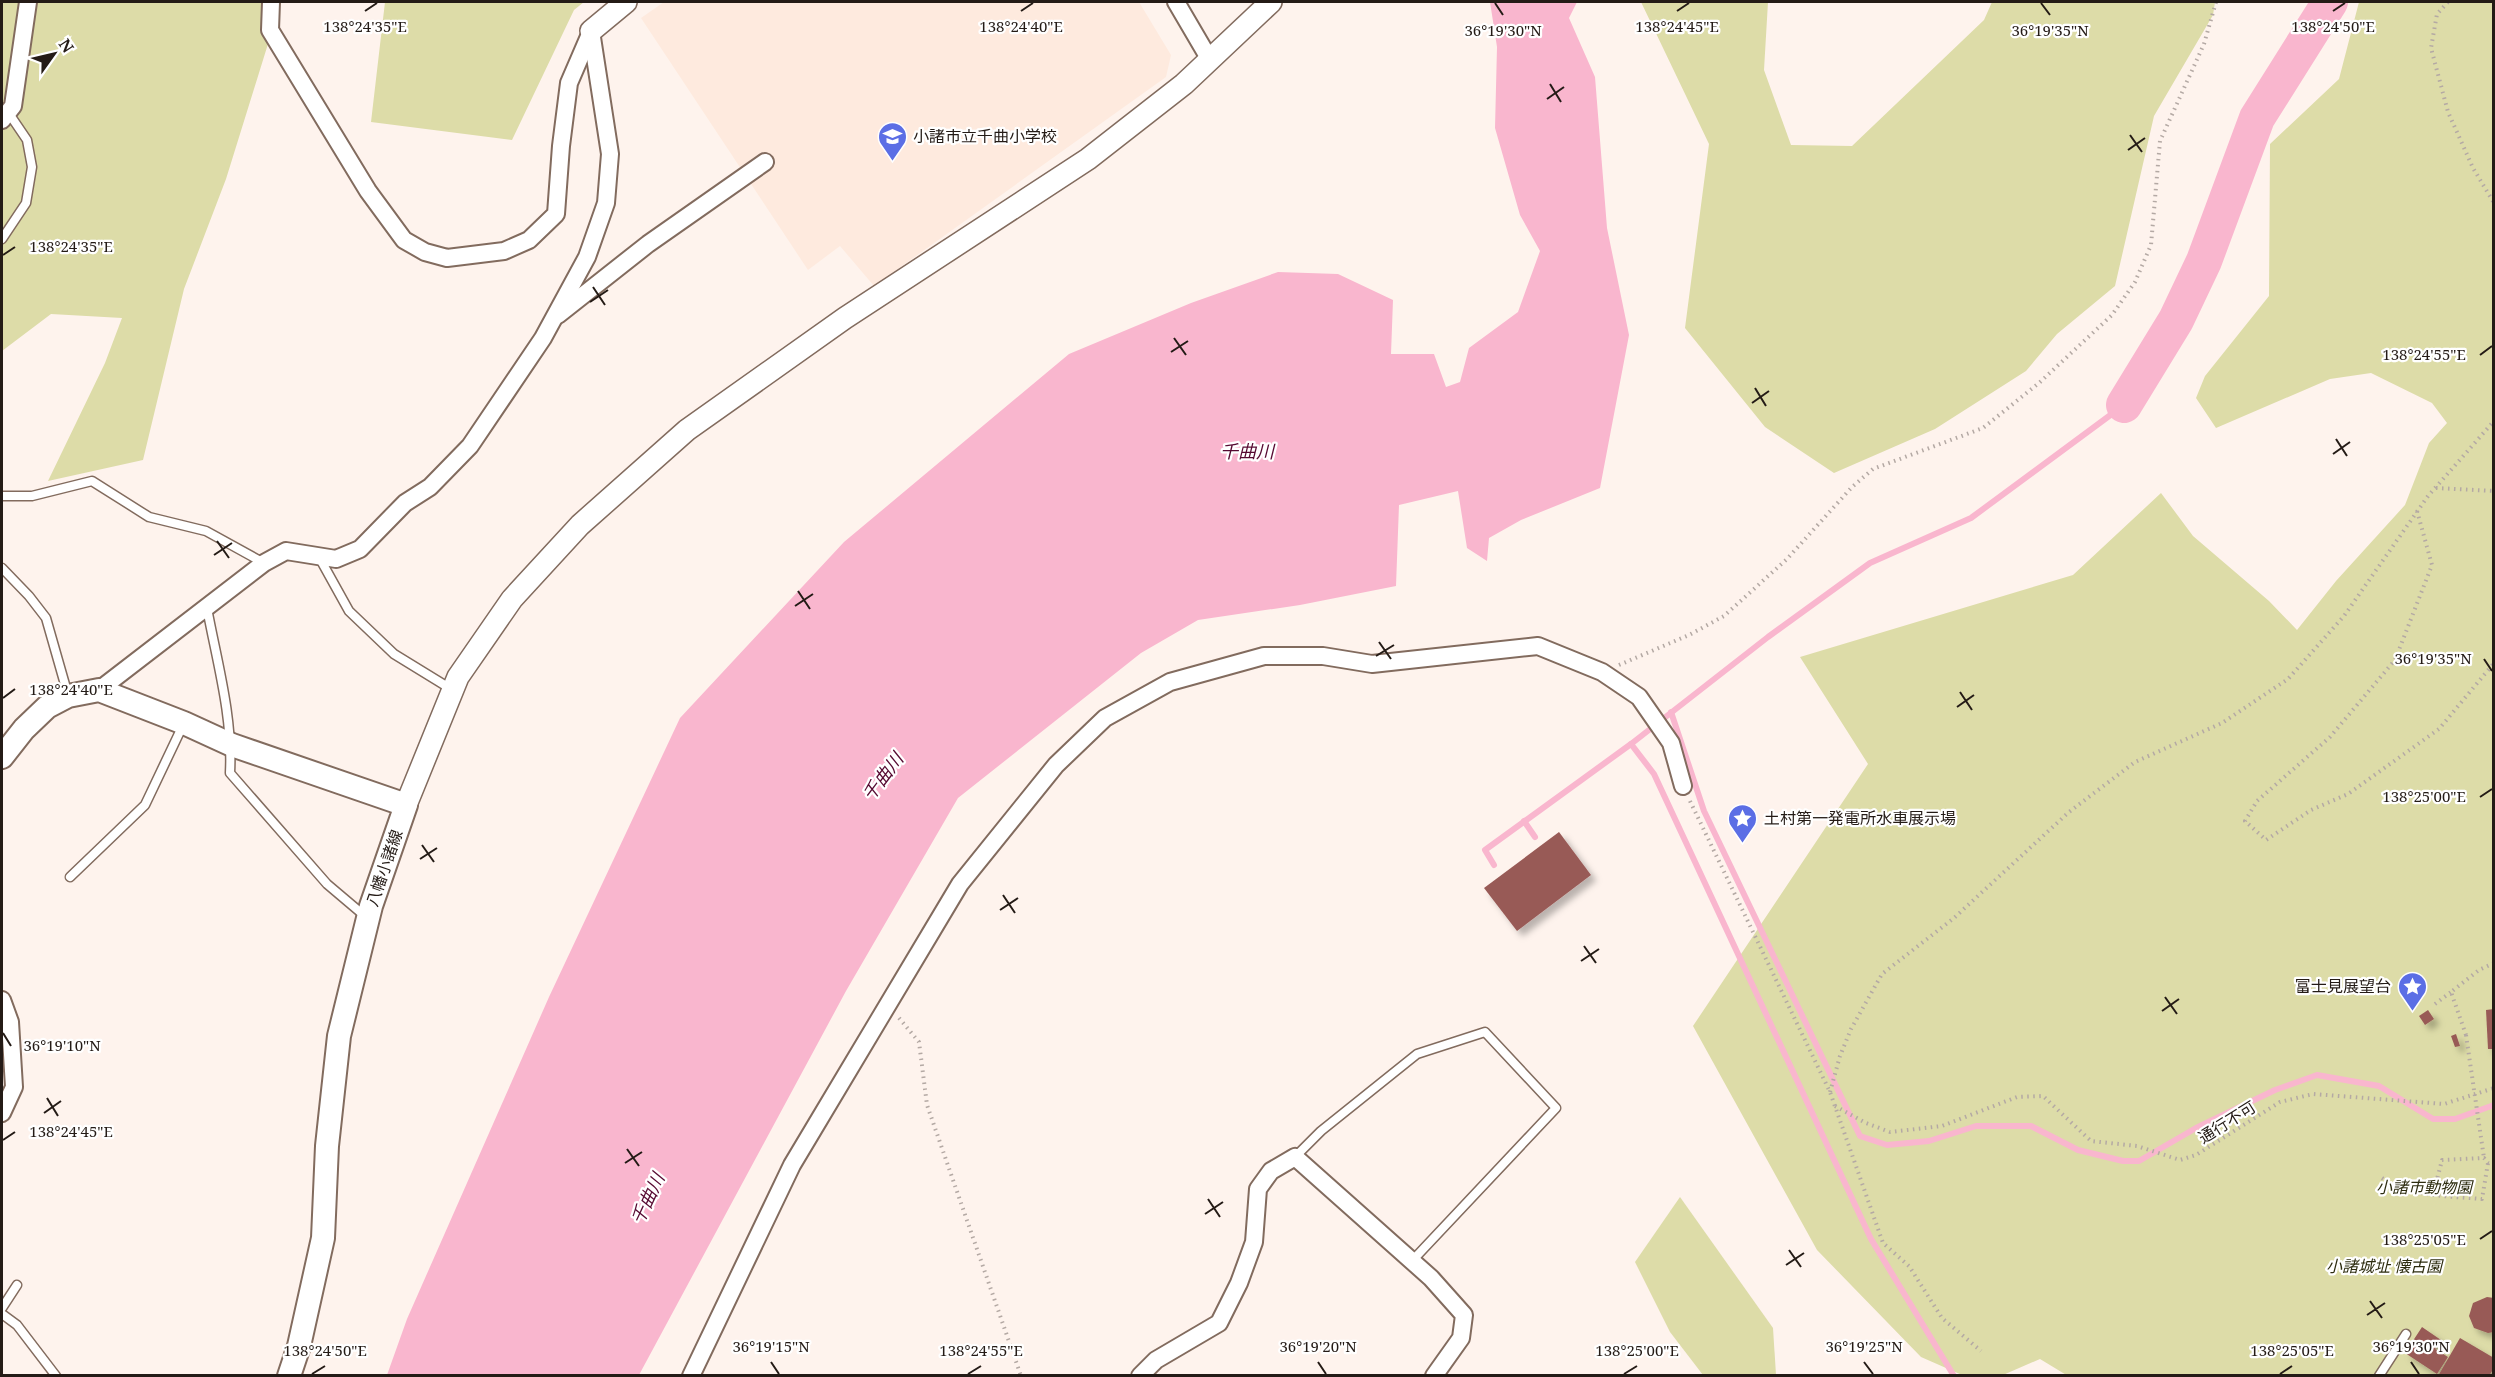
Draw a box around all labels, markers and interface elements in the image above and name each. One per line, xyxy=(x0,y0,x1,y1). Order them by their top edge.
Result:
text: 138°24'35"E xyxy=(323,16,407,36)
text: 138°24'40"E xyxy=(979,16,1063,36)
text: 138°24'45"E xyxy=(1635,16,1719,36)
text: 138°24'50"E xyxy=(2291,16,2375,36)
text: 36°19'30"N xyxy=(1464,20,1542,40)
text: 36°19'35"N xyxy=(2011,20,2089,40)
north arrow xyxy=(24,24,84,84)
text: N xyxy=(54,34,79,57)
school or university icon: 小諸市立千曲小学校 xyxy=(876,120,908,162)
place label: 小諸市立千曲小学校 xyxy=(913,125,1057,147)
text: 138°24'35"E xyxy=(29,236,113,256)
text: 138°24'55"E xyxy=(2382,344,2466,364)
water label: 千曲川 xyxy=(1220,439,1276,463)
text: 36°19'35"N xyxy=(2394,648,2472,668)
text: 138°24'40"E xyxy=(29,679,113,699)
water label: 千曲川 xyxy=(856,746,909,805)
text: 138°25'00"E xyxy=(2382,786,2466,806)
place icon: 土村第一発電所水車展示場 xyxy=(1727,802,1759,844)
place label: 土村第一発電所水車展示場 xyxy=(1764,807,1956,829)
street label: 八幡小諸線 xyxy=(361,827,407,909)
place icon: 富士見展望台 xyxy=(2396,970,2428,1012)
place label: 富士見展望台 xyxy=(2295,975,2391,997)
text: 36°19'10"N xyxy=(23,1035,101,1055)
street label: 通行不可 xyxy=(2194,1096,2260,1148)
text: 138°24'45"E xyxy=(29,1121,113,1141)
water label: 千曲川 xyxy=(625,1167,670,1228)
park label: 小諸市動物園 xyxy=(2376,1176,2474,1198)
text: 138°25'05"E xyxy=(2382,1229,2466,1249)
park label: 小諸城址 懐古園 xyxy=(2326,1255,2444,1277)
text: 36°19'15"N xyxy=(732,1336,810,1356)
text: 36°19'20"N xyxy=(1279,1336,1357,1356)
text: 36°19'25"N xyxy=(1825,1336,1903,1356)
text: 36°19'30"N xyxy=(2372,1336,2450,1356)
text: 138°24'50"E xyxy=(283,1340,367,1360)
text: 138°24'55"E xyxy=(939,1340,1023,1360)
text: 138°25'00"E xyxy=(1595,1340,1679,1360)
text: 138°25'05"E xyxy=(2250,1340,2334,1360)

